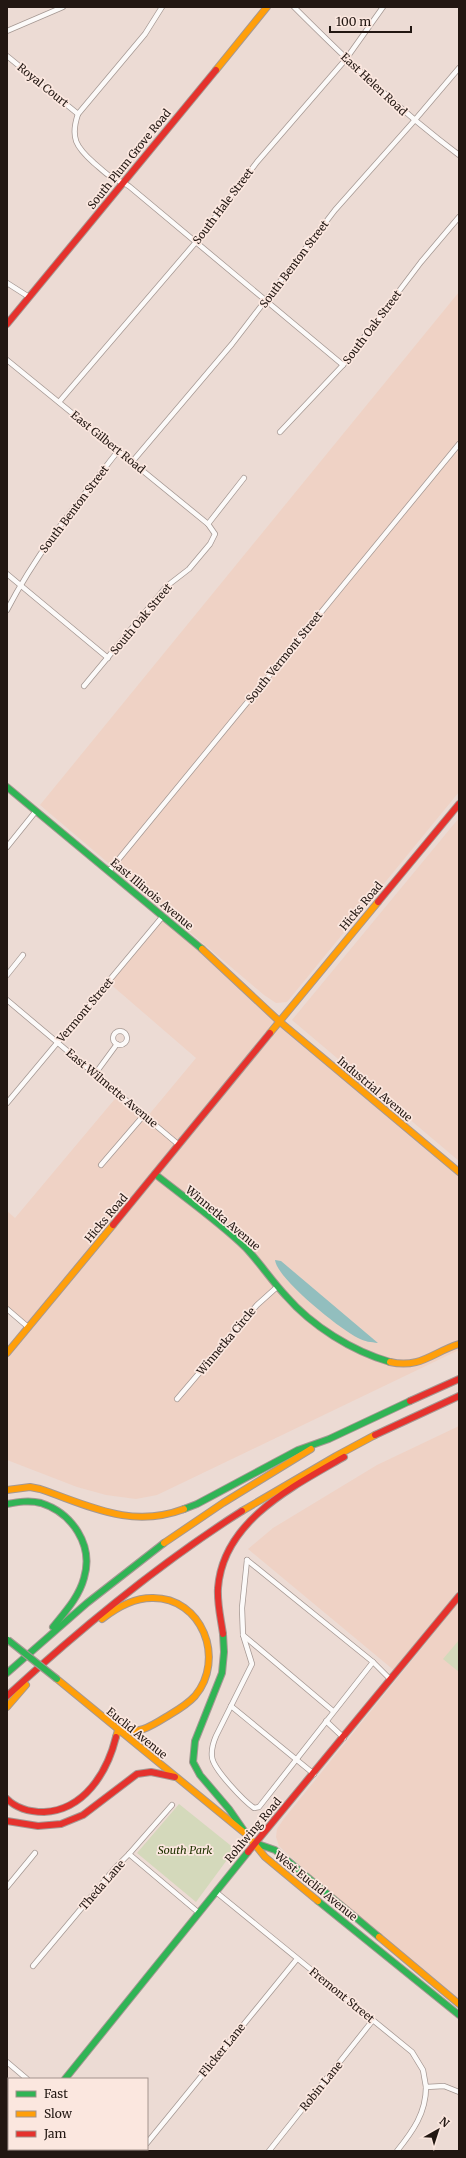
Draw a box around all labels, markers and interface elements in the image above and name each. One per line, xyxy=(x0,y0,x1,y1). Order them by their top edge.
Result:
scale bar xyxy=(330,8,411,34)
text: 100 m xyxy=(336,14,371,29)
street label: East Helen Road xyxy=(338,50,410,119)
street label: Royal Court xyxy=(15,60,72,110)
street label: South Plum Grove Road xyxy=(84,106,174,212)
street label: South Hale Street xyxy=(190,165,257,247)
street label: South Benton Street xyxy=(256,217,332,311)
street label: South Oak Street xyxy=(340,287,405,367)
street label: East Gilbert Road xyxy=(68,408,148,476)
street label: South Benton Street xyxy=(36,462,112,556)
street label: South Oak Street xyxy=(107,580,175,658)
street label: South Vermont Street xyxy=(243,608,326,706)
street label: East Illinois Avenue xyxy=(108,855,196,933)
street label: Hicks Road xyxy=(337,878,386,933)
street label: Vermont Street xyxy=(53,974,117,1046)
street label: East Wilmette Avenue xyxy=(63,1046,161,1131)
street label: Industrial Avenue xyxy=(335,1054,416,1125)
street label: Winnetka Avenue xyxy=(182,1182,263,1253)
street label: Hicks Road xyxy=(82,1190,131,1245)
street label: Winnetka Circle xyxy=(193,1304,259,1379)
street label: Euclid Avenue xyxy=(104,1704,170,1762)
street label: Rohlwing Road xyxy=(222,1794,284,1865)
park label: South Park xyxy=(158,1843,212,1857)
street label: West Euclid Avenue xyxy=(271,1848,360,1924)
street label: Theda Lane xyxy=(76,1857,128,1913)
street label: Fremont Street xyxy=(307,1965,378,2026)
street label: Flicker Lane xyxy=(196,2020,248,2080)
street label: Robin Lane xyxy=(297,2058,346,2114)
legend xyxy=(8,2078,148,2150)
text: Fast xyxy=(44,2086,68,2101)
text: Slow xyxy=(44,2106,73,2121)
north arrow xyxy=(418,2110,458,2150)
text: N xyxy=(437,2114,452,2131)
text: Jam xyxy=(43,2126,67,2141)

